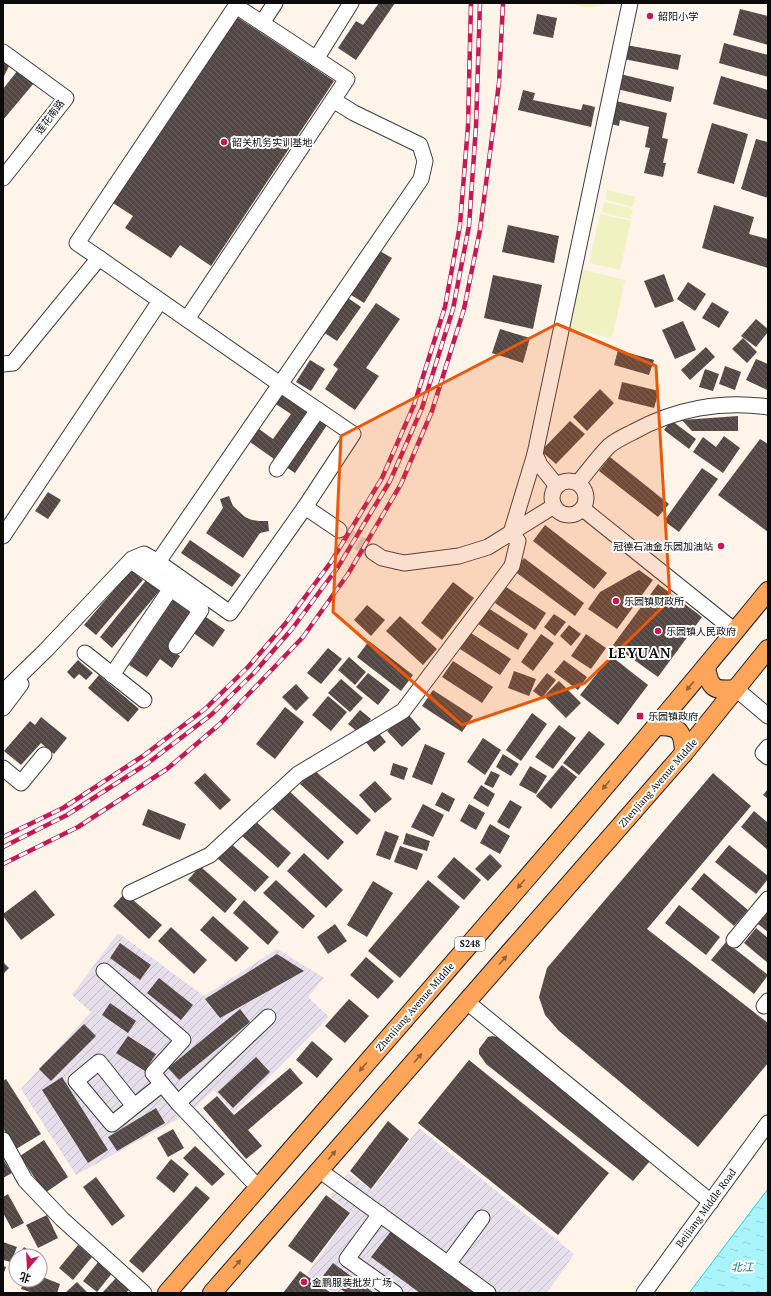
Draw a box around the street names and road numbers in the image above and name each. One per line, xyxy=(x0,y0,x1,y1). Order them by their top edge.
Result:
street label: 莲花南路 xyxy=(33,97,67,137)
street label: Zhenjiang Avenue Middle xyxy=(616,736,700,830)
road number: S248 xyxy=(455,937,485,951)
street label: Zhenjiang Avenue Middle xyxy=(373,960,457,1054)
street label: Beijiang Middle Road xyxy=(673,1166,739,1250)

